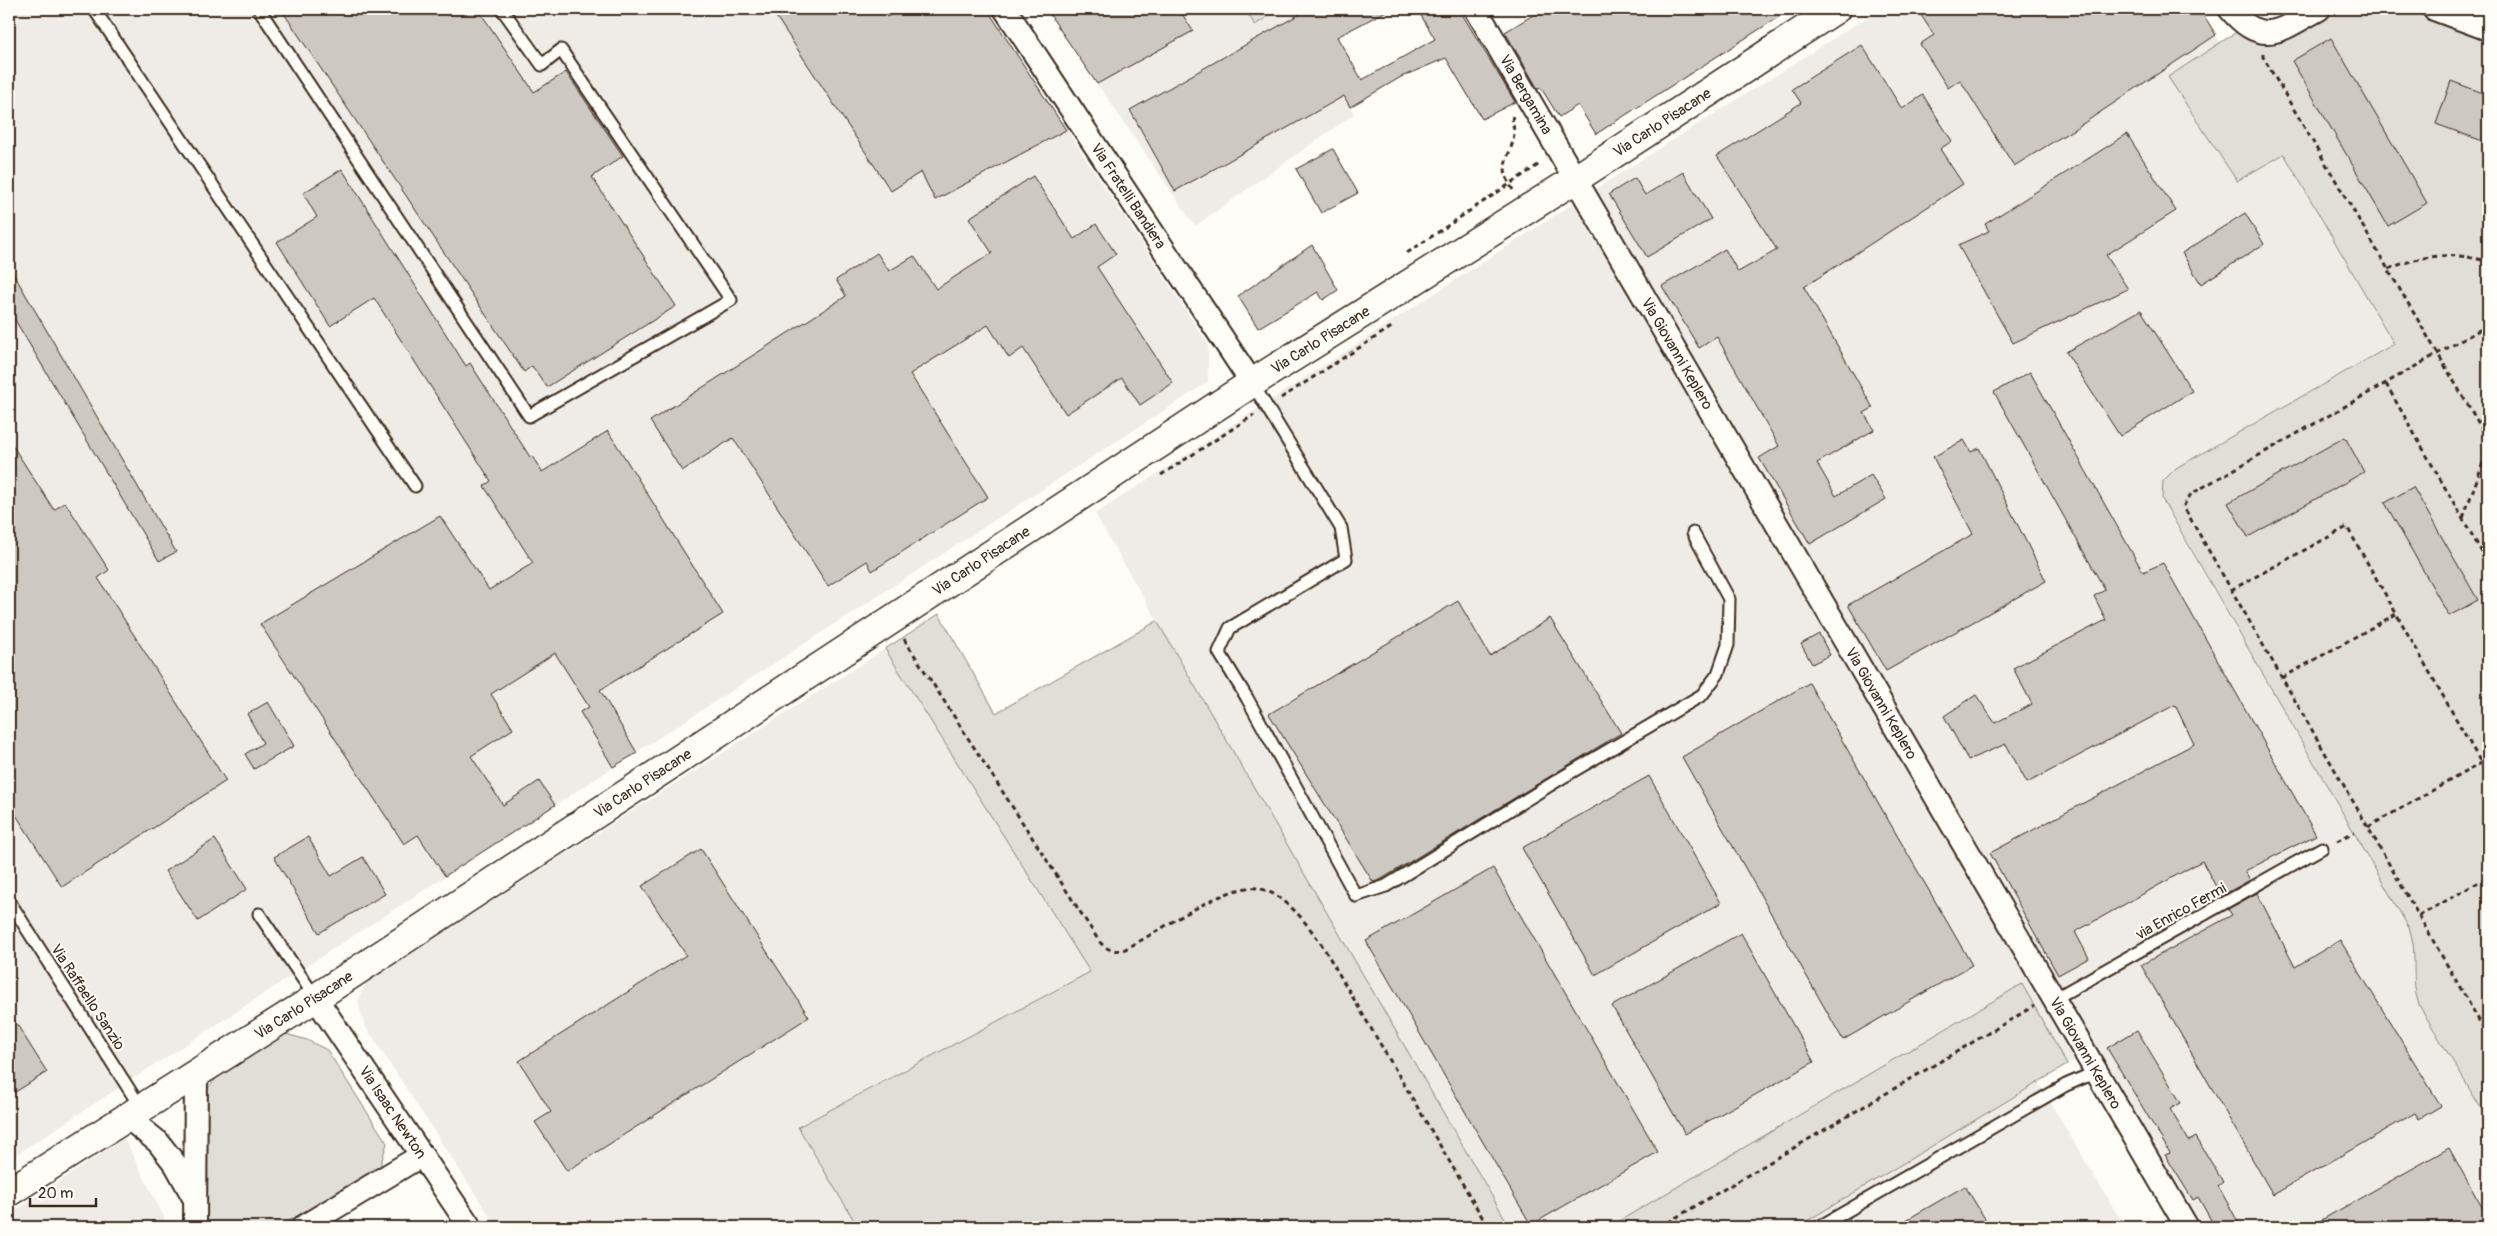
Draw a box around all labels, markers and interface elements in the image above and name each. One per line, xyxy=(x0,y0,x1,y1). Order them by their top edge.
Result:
street label: Via Bergamina xyxy=(1495,52,1556,138)
street label: Via Carlo Pisacane xyxy=(1610,84,1715,162)
street label: Via Fratelli Bandiera xyxy=(1086,140,1170,253)
street label: Via Giovanni Keplero xyxy=(1637,294,1717,413)
street label: Via Carlo Pisacane xyxy=(1268,302,1374,378)
street label: Via Carlo Pisacane xyxy=(929,522,1034,600)
street label: Via Giovanni Keplero xyxy=(1841,644,1921,763)
street label: Via Carlo Pisacane xyxy=(590,744,696,823)
street label: via Enrico Fermi xyxy=(2132,879,2230,945)
street label: Via Raffaello Sanzio xyxy=(46,941,129,1054)
street label: Via Carlo Pisacane xyxy=(251,967,357,1044)
street label: Via Giovanni Keplero xyxy=(2045,994,2125,1113)
street label: Via Isaac Newton xyxy=(354,1063,430,1163)
scale bar xyxy=(30,1176,96,1208)
text: 20 m xyxy=(38,1184,73,1203)

